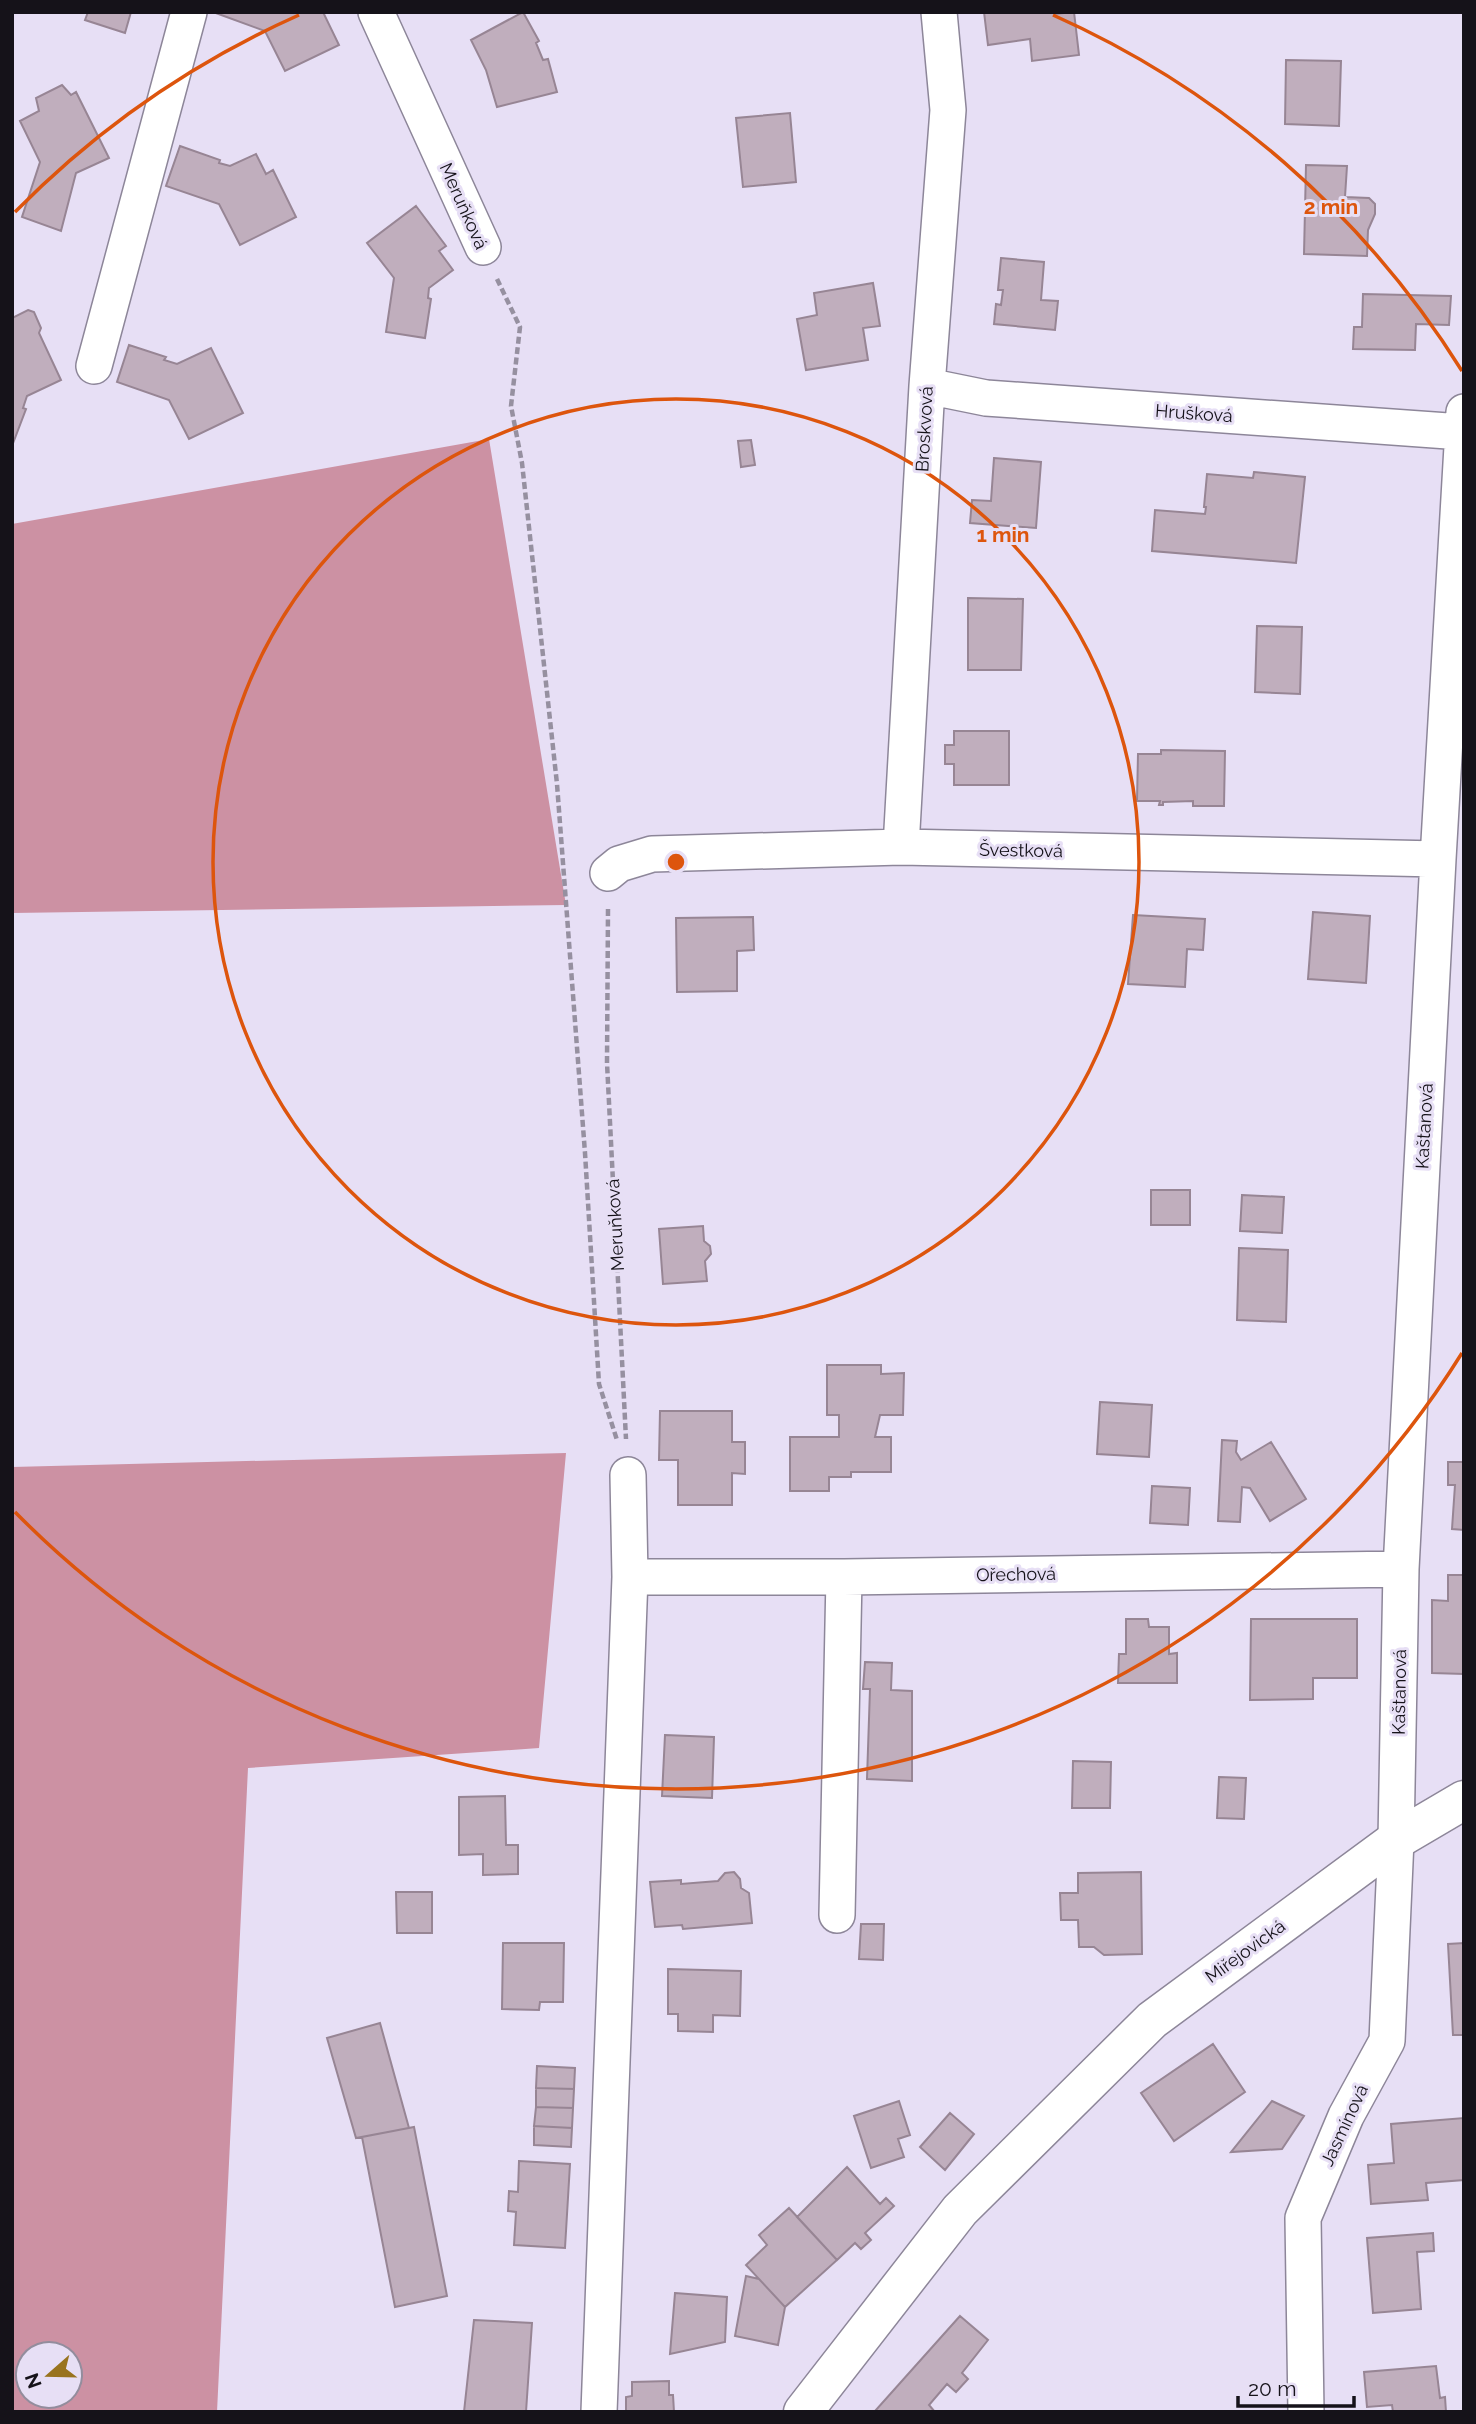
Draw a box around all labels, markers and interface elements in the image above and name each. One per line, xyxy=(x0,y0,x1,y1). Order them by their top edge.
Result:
street label: Meruňková xyxy=(436,160,492,252)
text: 2 min xyxy=(1304,194,1358,219)
street label: Broskvová xyxy=(911,386,937,472)
street label: Hrušková xyxy=(1155,400,1233,426)
text: 1 min xyxy=(976,522,1030,547)
street label: Švestková xyxy=(979,838,1063,861)
centre of rings xyxy=(664,850,688,874)
street label: Kaštanová xyxy=(1411,1083,1437,1169)
street label: Meruňková xyxy=(602,1178,628,1272)
street label: Ořechová xyxy=(976,1563,1056,1585)
street label: Kaštanová xyxy=(1388,1649,1410,1735)
street label: Miřejovická xyxy=(1201,1915,1289,1987)
street label: Jasmínová xyxy=(1316,2081,1372,2169)
north arrow xyxy=(14,2340,84,2410)
scale bar xyxy=(1238,2364,1354,2408)
text: N xyxy=(20,2370,46,2391)
text: 20 m xyxy=(1248,2376,1296,2401)

